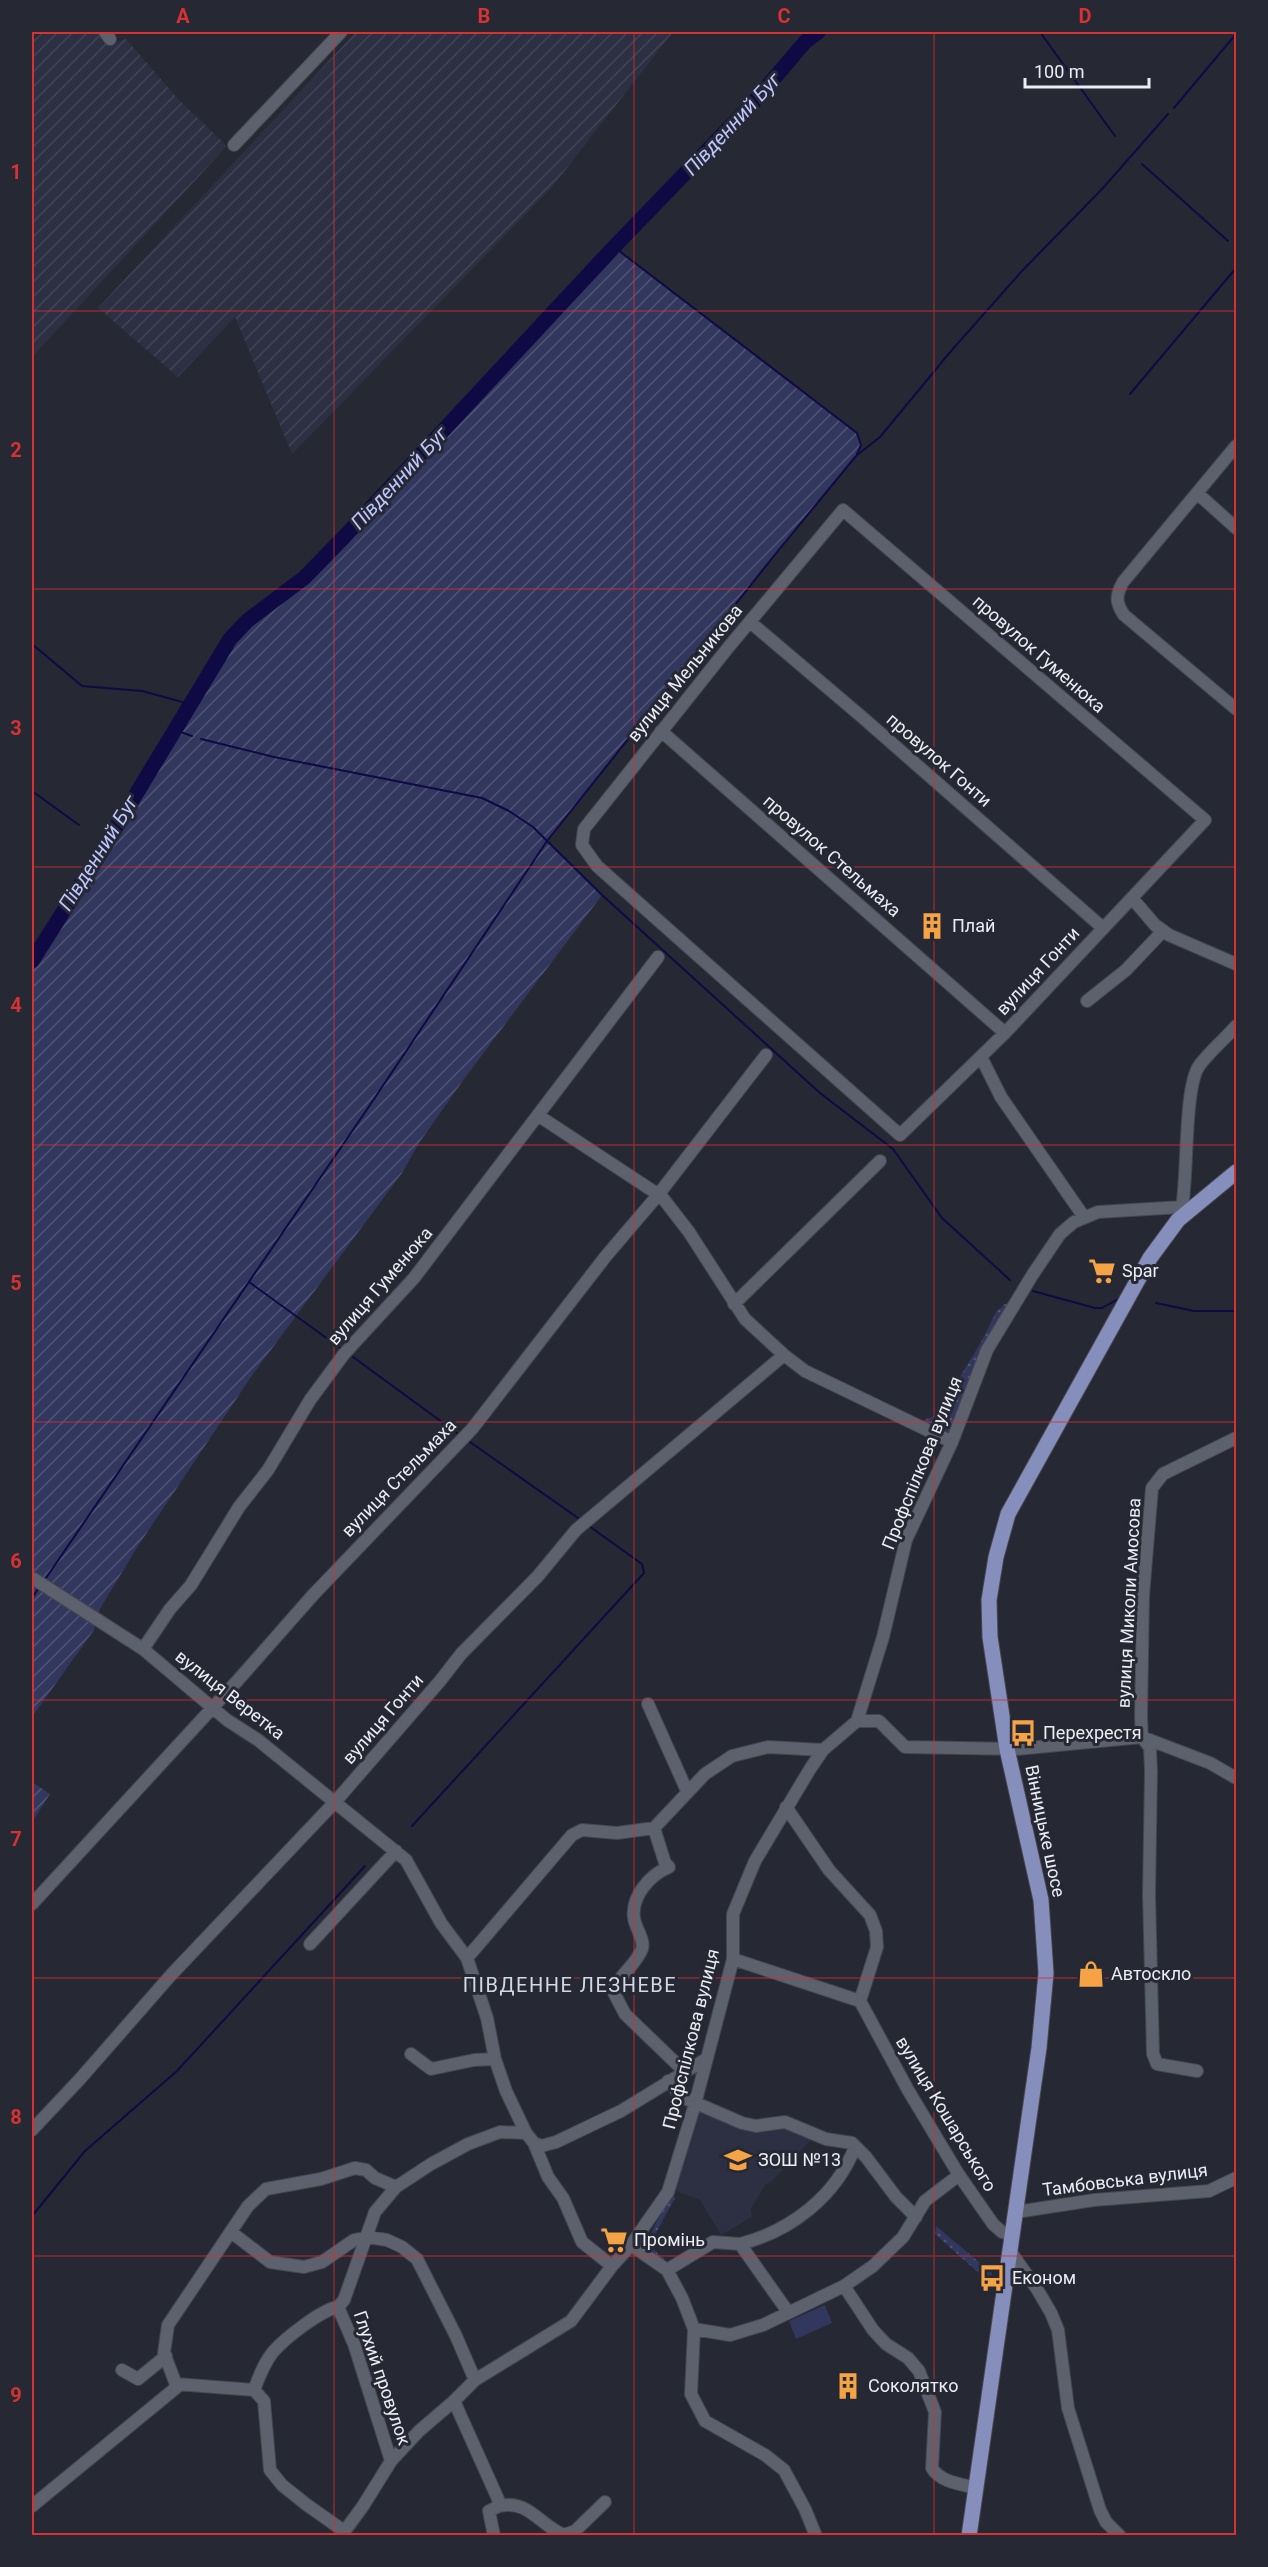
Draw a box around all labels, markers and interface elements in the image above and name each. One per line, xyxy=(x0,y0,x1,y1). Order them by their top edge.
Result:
text: A xyxy=(176,4,190,28)
text: B xyxy=(478,4,490,28)
text: C xyxy=(777,4,791,28)
text: D xyxy=(1079,4,1092,28)
scale bar xyxy=(1025,51,1150,89)
text: 100 m xyxy=(1034,61,1085,82)
water label: Південний Буг xyxy=(679,67,786,180)
text: 1 xyxy=(10,160,22,184)
water label: Південний Буг xyxy=(346,421,453,534)
text: 2 xyxy=(10,438,22,462)
street label: провулок Гуменюка xyxy=(969,590,1110,717)
street label: вулиця Мельникова xyxy=(623,600,746,745)
street label: провулок Гонти xyxy=(883,708,996,811)
text: 3 xyxy=(10,716,22,740)
water label: Південний Буг xyxy=(53,790,143,915)
street label: провулок Стельмаха xyxy=(759,790,905,921)
building icon: Плай xyxy=(917,911,947,941)
place label: Плай xyxy=(952,915,995,936)
street label: вулиця Гонти xyxy=(992,922,1084,1019)
text: 4 xyxy=(10,993,22,1017)
street label: вулиця Гуменюка xyxy=(323,1223,436,1349)
supermarket icon: Spar xyxy=(1087,1256,1117,1286)
place label: Spar xyxy=(1122,1260,1159,1281)
text: 5 xyxy=(10,1271,22,1295)
street label: Профспілкова вулиця xyxy=(877,1373,966,1553)
street label: вулиця Стельмаха xyxy=(337,1414,460,1541)
street label: вулиця Миколи Амосова xyxy=(1113,1497,1144,1709)
text: 6 xyxy=(10,1549,22,1573)
street label: вулиця Веретка xyxy=(172,1645,289,1744)
street label: вулиця Гонти xyxy=(338,1669,427,1768)
bus stop icon: Перехрестя xyxy=(1008,1718,1038,1748)
place label: Перехрестя xyxy=(1043,1722,1142,1743)
street label: Вінницьке шосе xyxy=(1021,1763,1070,1899)
text: 7 xyxy=(10,1827,22,1851)
street label: Профспілкова вулиця xyxy=(658,1947,723,2131)
shop icon: Автоскло xyxy=(1076,1959,1106,1989)
place label: Автоскло xyxy=(1111,1963,1191,1984)
district label: ПІВДЕННЕ ЛЕЗНЕВЕ xyxy=(463,1973,677,1997)
street label: вулиця Кошарського xyxy=(892,2032,1001,2195)
text: 8 xyxy=(10,2105,22,2129)
school or university icon: ЗОШ №13 xyxy=(723,2145,753,2175)
place label: ЗОШ №13 xyxy=(758,2149,841,2170)
street label: Тамбовська вулиця xyxy=(1041,2159,1209,2200)
supermarket icon: Промінь xyxy=(599,2225,629,2255)
place label: Промінь xyxy=(634,2229,705,2250)
bus stop icon: Економ xyxy=(977,2263,1007,2293)
place label: Економ xyxy=(1012,2267,1076,2288)
street label: Глухий провулок xyxy=(350,2308,415,2448)
building icon: Соколятко xyxy=(833,2371,863,2401)
place label: Соколятко xyxy=(868,2375,958,2396)
text: 9 xyxy=(10,2383,22,2407)

